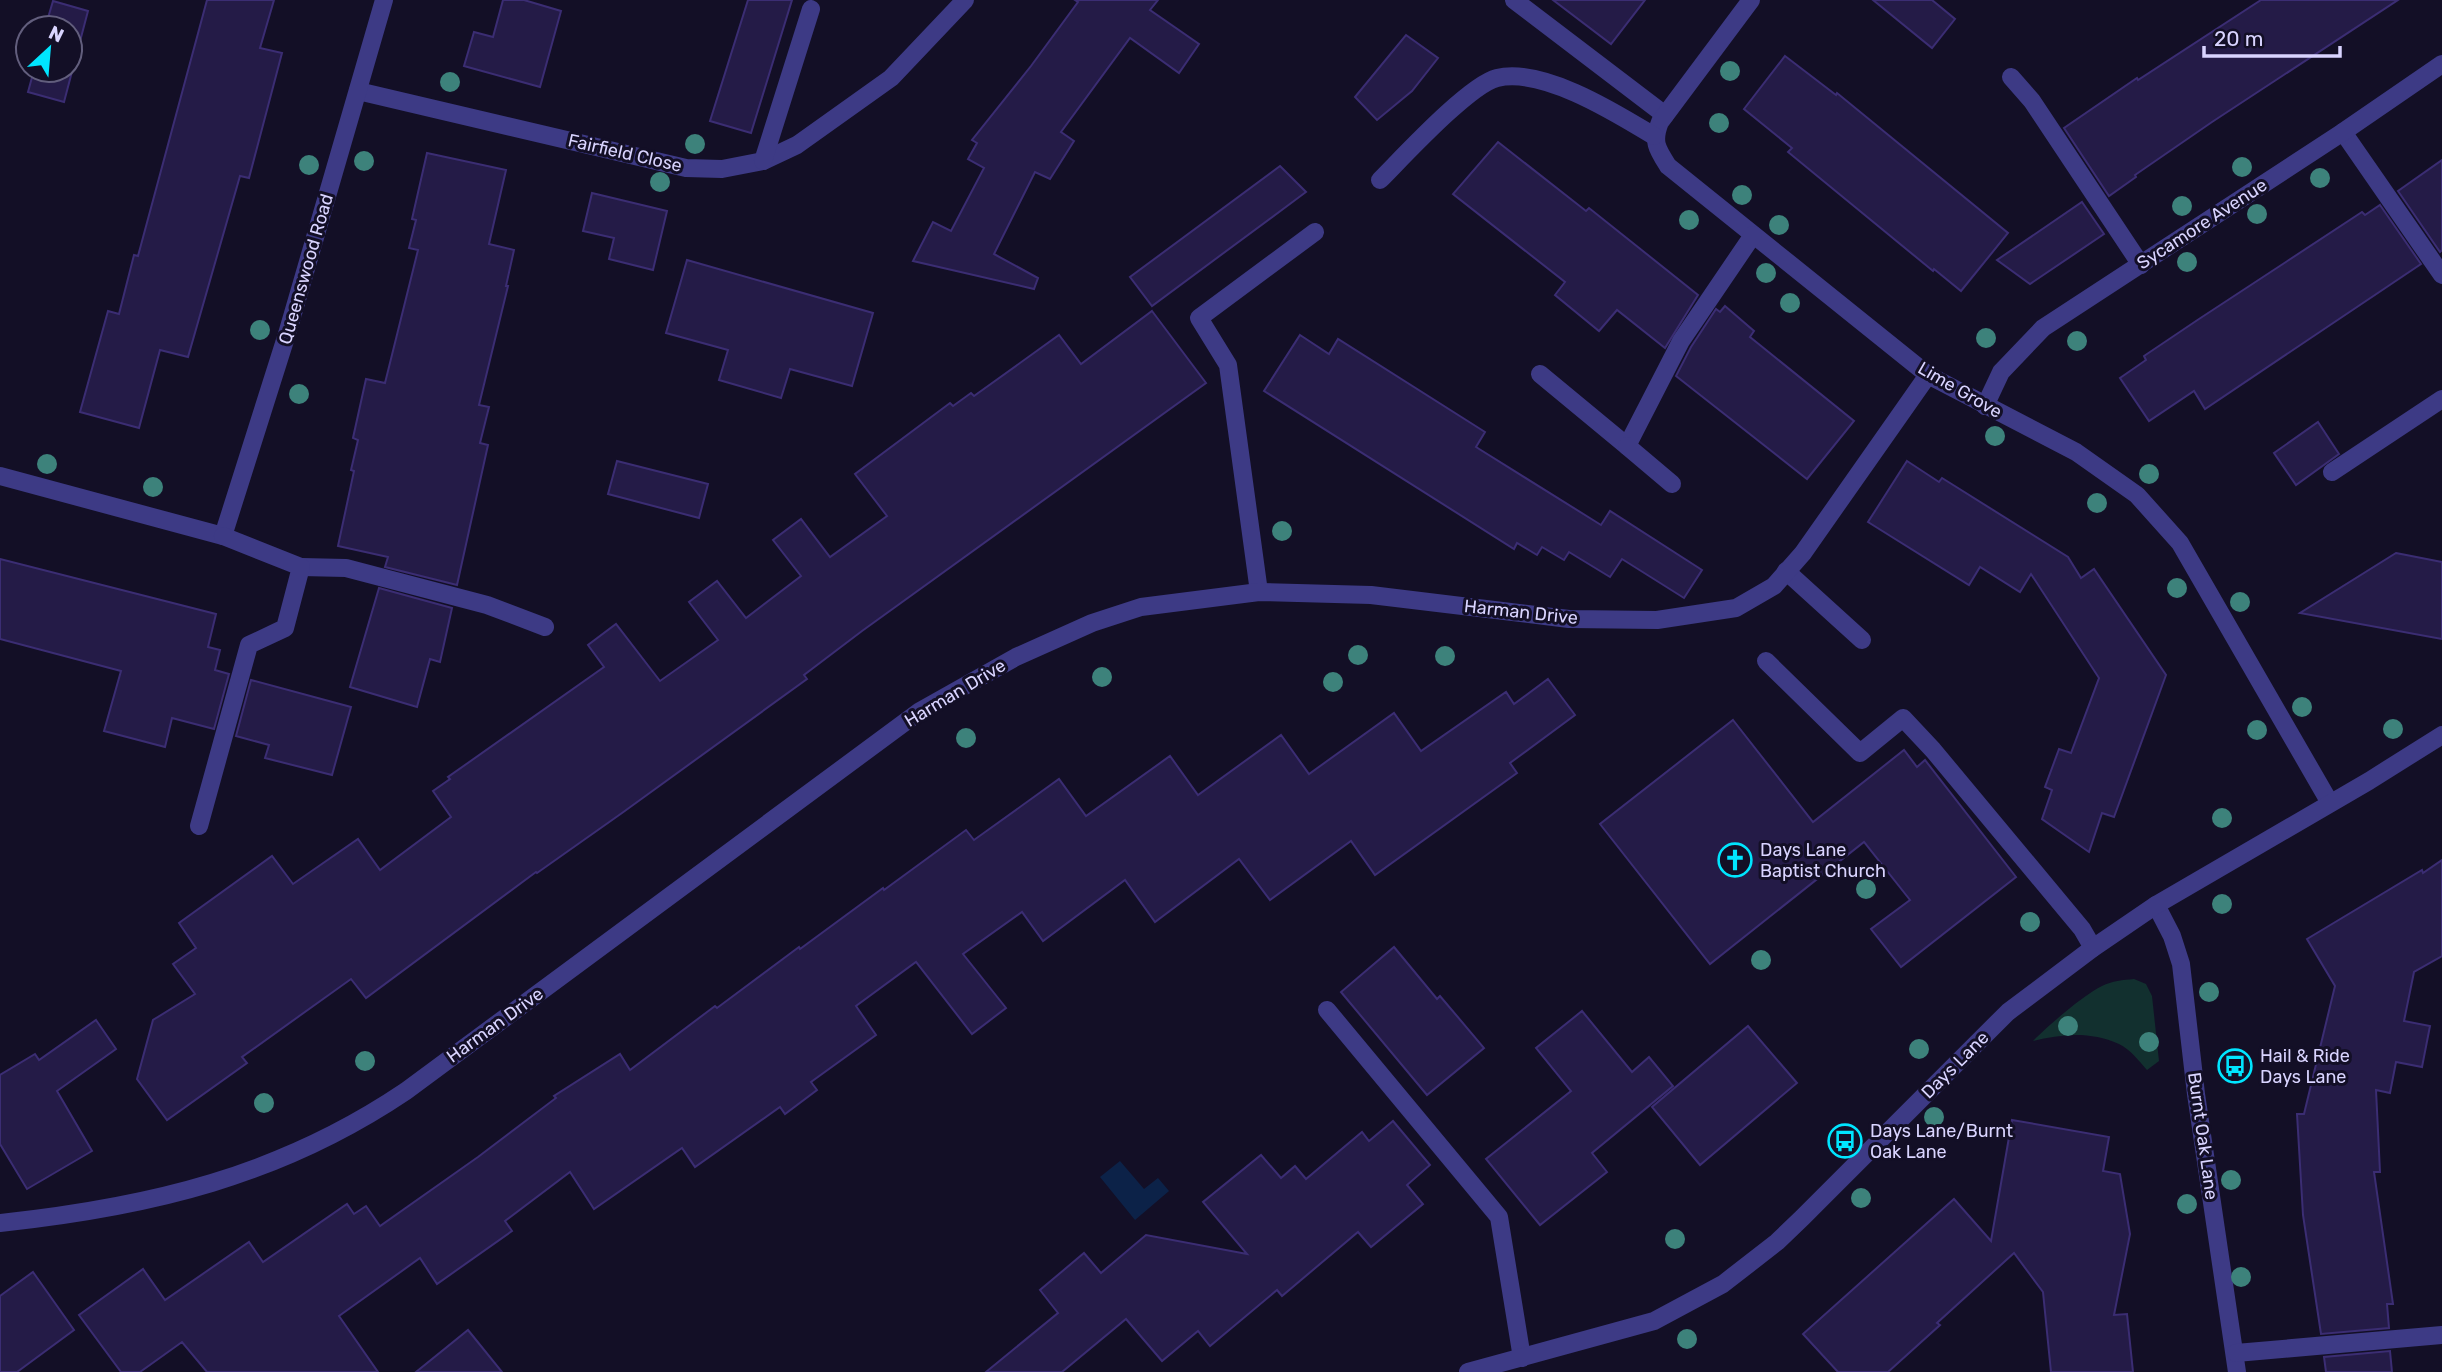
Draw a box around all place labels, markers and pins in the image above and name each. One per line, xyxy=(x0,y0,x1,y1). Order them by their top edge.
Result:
place label: Days Lane Baptist Church xyxy=(1760,839,1886,882)
church icon: Days Lane Baptist Church xyxy=(1716,841,1754,879)
place label: Hail & Ride Days Lane xyxy=(2260,1045,2350,1088)
bus stop icon: Hail & Ride Days Lane xyxy=(2216,1047,2254,1085)
place label: Days Lane/Burnt Oak Lane xyxy=(1870,1120,2013,1163)
bus stop icon: Days Lane/Burnt Oak Lane xyxy=(1826,1122,1864,1160)

